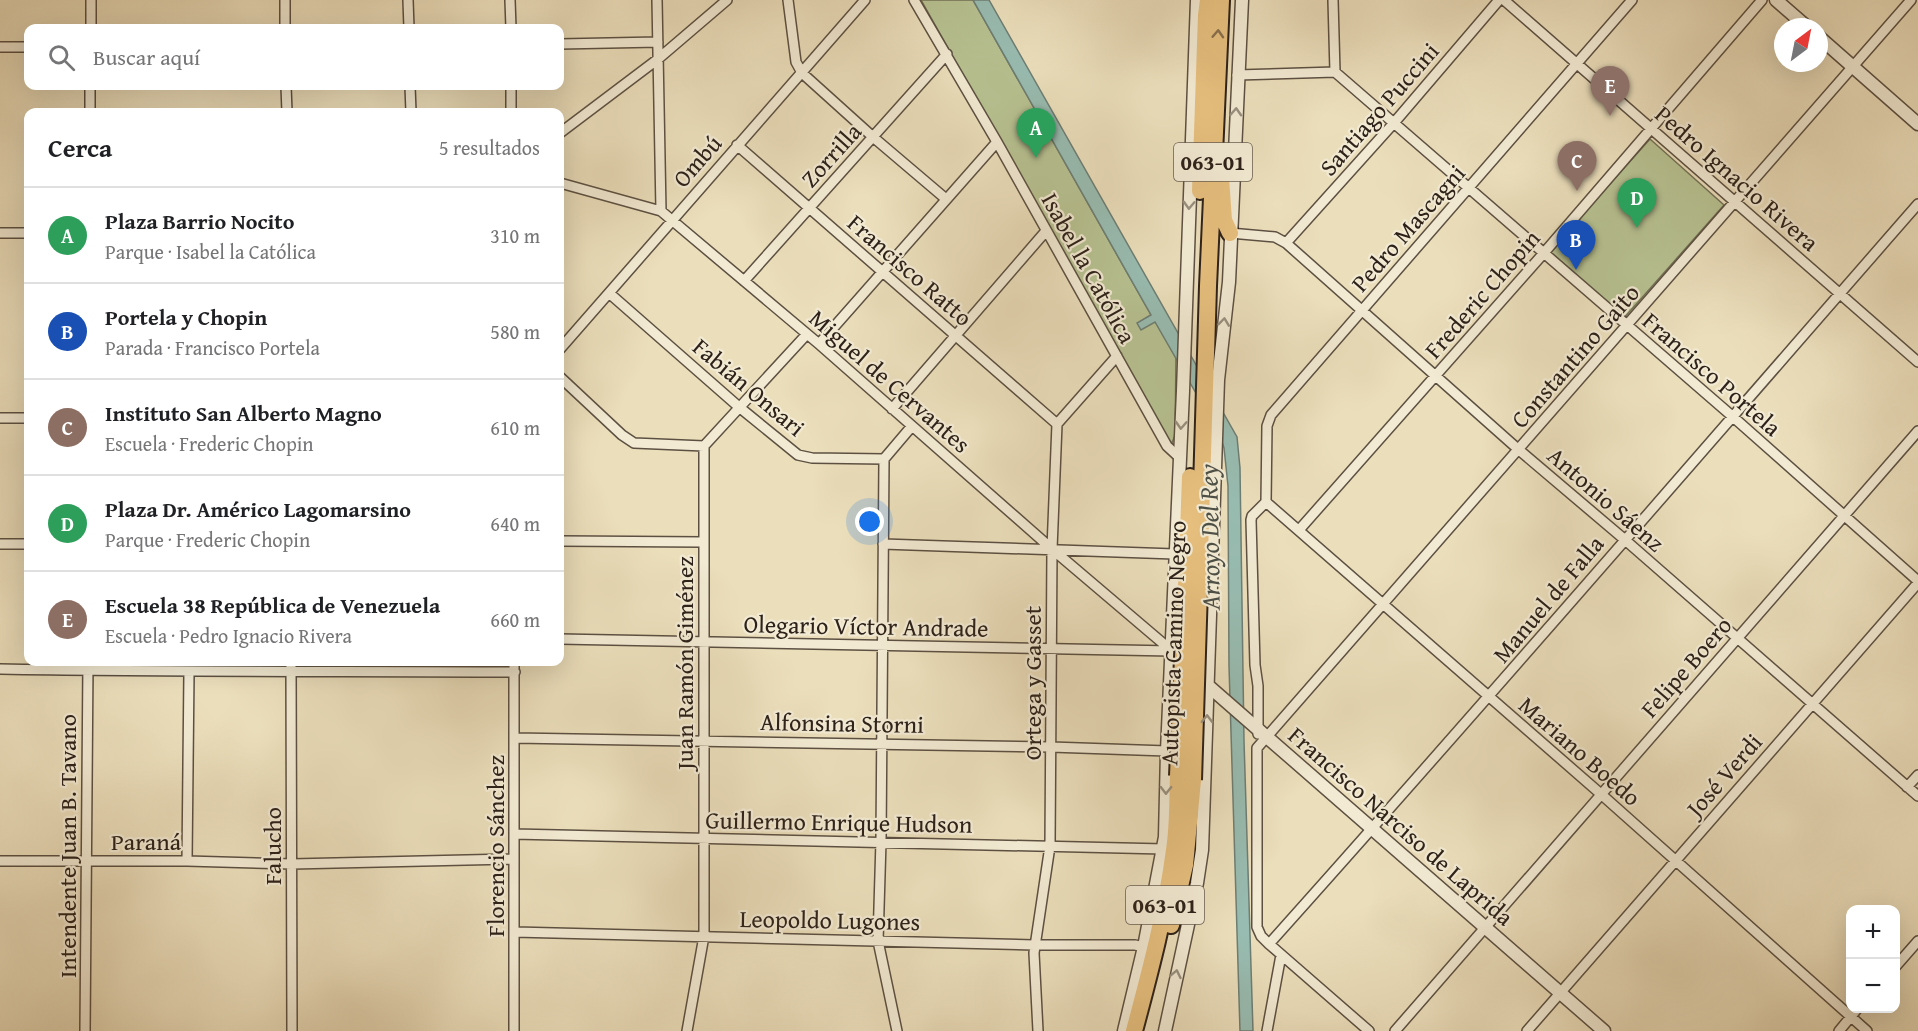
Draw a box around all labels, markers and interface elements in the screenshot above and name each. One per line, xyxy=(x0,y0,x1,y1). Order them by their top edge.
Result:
north arrow xyxy=(1774,18,1828,72)
search box xyxy=(24,24,564,90)
one-way arrow xyxy=(1212,29,1225,38)
street label: Santiago Puccini xyxy=(1311,34,1447,183)
icon: search xyxy=(45,41,78,74)
text: Buscar aquí xyxy=(93,41,200,73)
pin: E xyxy=(1590,66,1630,116)
street label: Pedro Ignacio Rivera xyxy=(1647,97,1827,260)
one-way arrow xyxy=(1229,107,1242,116)
pin: A xyxy=(1016,108,1056,158)
street label: Zorrilla xyxy=(792,114,870,195)
street label: Ombú xyxy=(664,127,730,195)
text: Cerca xyxy=(48,128,112,167)
text: 5 resultados xyxy=(439,133,540,162)
pin: C xyxy=(1558,142,1596,191)
road number: 063-01 xyxy=(1174,143,1252,181)
street label: Pedro Mascagni xyxy=(1343,156,1473,299)
pin: D xyxy=(1618,178,1656,228)
street label: Isabel la Católica xyxy=(1033,186,1145,350)
one-way arrow xyxy=(1182,201,1195,210)
text: Plaza Barrio Nocito xyxy=(105,205,294,237)
street label: Francisco Ratto xyxy=(840,206,980,334)
pin: B xyxy=(1556,220,1596,270)
text: A xyxy=(61,221,74,250)
text: 310 m xyxy=(490,221,540,250)
street label: Frederic Chopin xyxy=(1416,221,1548,366)
text: Parque · Isabel la Católica xyxy=(105,237,316,266)
street label: Constantino Gaito xyxy=(1503,276,1647,436)
text: Portela y Chopin xyxy=(105,301,267,333)
street label: Miguel de Cervantes xyxy=(802,301,978,461)
street label: Francisco Portela xyxy=(1635,304,1790,445)
text: B xyxy=(61,317,74,346)
text: 580 m xyxy=(490,317,540,346)
one-way arrow xyxy=(1218,317,1230,326)
street label: Fabián Onsari xyxy=(685,330,813,445)
text: Parada · Francisco Portela xyxy=(105,333,320,362)
text: Instituto San Alberto Magno xyxy=(105,397,382,429)
text: C xyxy=(62,413,73,442)
text: 610 m xyxy=(490,413,540,442)
one-way arrow xyxy=(1175,420,1188,429)
text: Escuela · Frederic Chopin xyxy=(105,429,314,458)
street label: Antonio Sáenz xyxy=(1540,438,1672,560)
water label: Arroyo Del Rey xyxy=(1188,464,1230,611)
text: Plaza Dr. Américo Lagomarsino xyxy=(105,493,411,525)
your location xyxy=(855,507,884,536)
text: D xyxy=(61,509,74,538)
text: 640 m xyxy=(490,509,540,538)
street label: Autopista Camino Negro xyxy=(1151,520,1195,766)
text: Parque · Frederic Chopin xyxy=(105,525,310,554)
street label: Manuel de Falla xyxy=(1484,527,1612,670)
street label: Juan Ramón Giménez xyxy=(667,556,702,773)
text: Escuela 38 República de Venezuela xyxy=(105,589,440,621)
text: E xyxy=(62,605,73,634)
text: 660 m xyxy=(490,605,540,634)
street label: Ortega y Gasset xyxy=(1015,605,1050,760)
street label: Olegario Víctor Andrade xyxy=(743,606,989,646)
street label: Felipe Boero xyxy=(1632,609,1740,725)
text: Escuela · Pedro Ignacio Rivera xyxy=(105,621,352,650)
street label: Mariano Boedo xyxy=(1511,688,1649,814)
street label: Alfonsina Storni xyxy=(760,704,924,742)
street label: Intendente Juan B. Tavano xyxy=(50,714,85,978)
one-way arrow xyxy=(1200,714,1213,723)
street label: Francisco Narciso de Laprida xyxy=(1281,718,1522,934)
street label: José Verdi xyxy=(1676,725,1770,827)
street label: Florencio Sánchez xyxy=(478,755,513,937)
one-way arrow xyxy=(1160,785,1172,794)
street label: Guillermo Enrique Hudson xyxy=(705,802,973,842)
street label: Falucho xyxy=(255,807,290,885)
street label: Paraná xyxy=(111,824,182,859)
road number: 063-01 xyxy=(1126,886,1204,924)
street label: Leopoldo Lugones xyxy=(739,901,921,939)
map controls xyxy=(1846,905,1900,1013)
button: + xyxy=(1846,905,1900,959)
button: − xyxy=(1846,959,1900,1013)
one-way arrow xyxy=(1169,969,1182,979)

